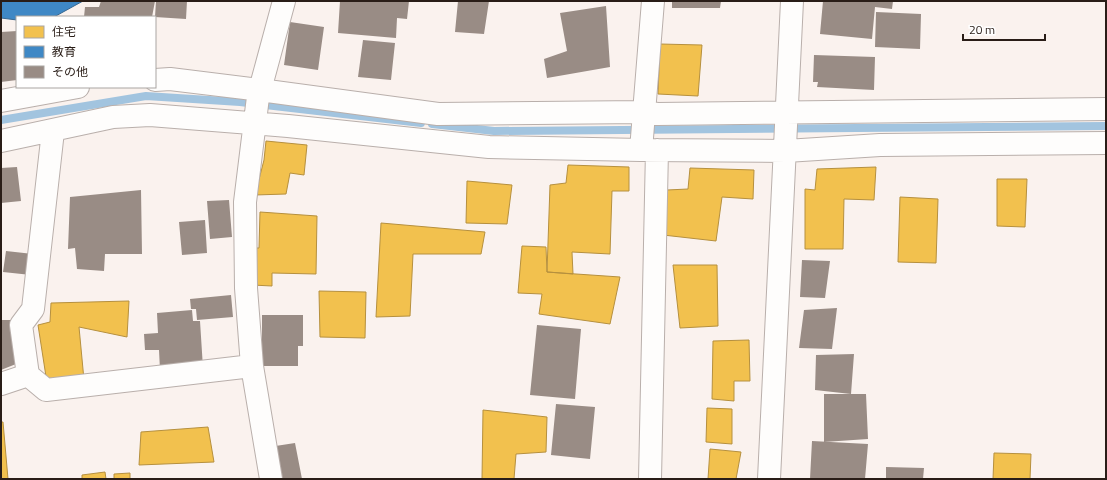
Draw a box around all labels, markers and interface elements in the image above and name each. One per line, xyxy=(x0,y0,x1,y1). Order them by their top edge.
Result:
legend xyxy=(16,16,156,88)
scale bar xyxy=(963,16,1045,42)
text: 20 m xyxy=(969,20,995,39)
text: 住宅 xyxy=(52,22,76,41)
text: 教育 xyxy=(52,42,76,61)
text: その他 xyxy=(52,62,88,81)

